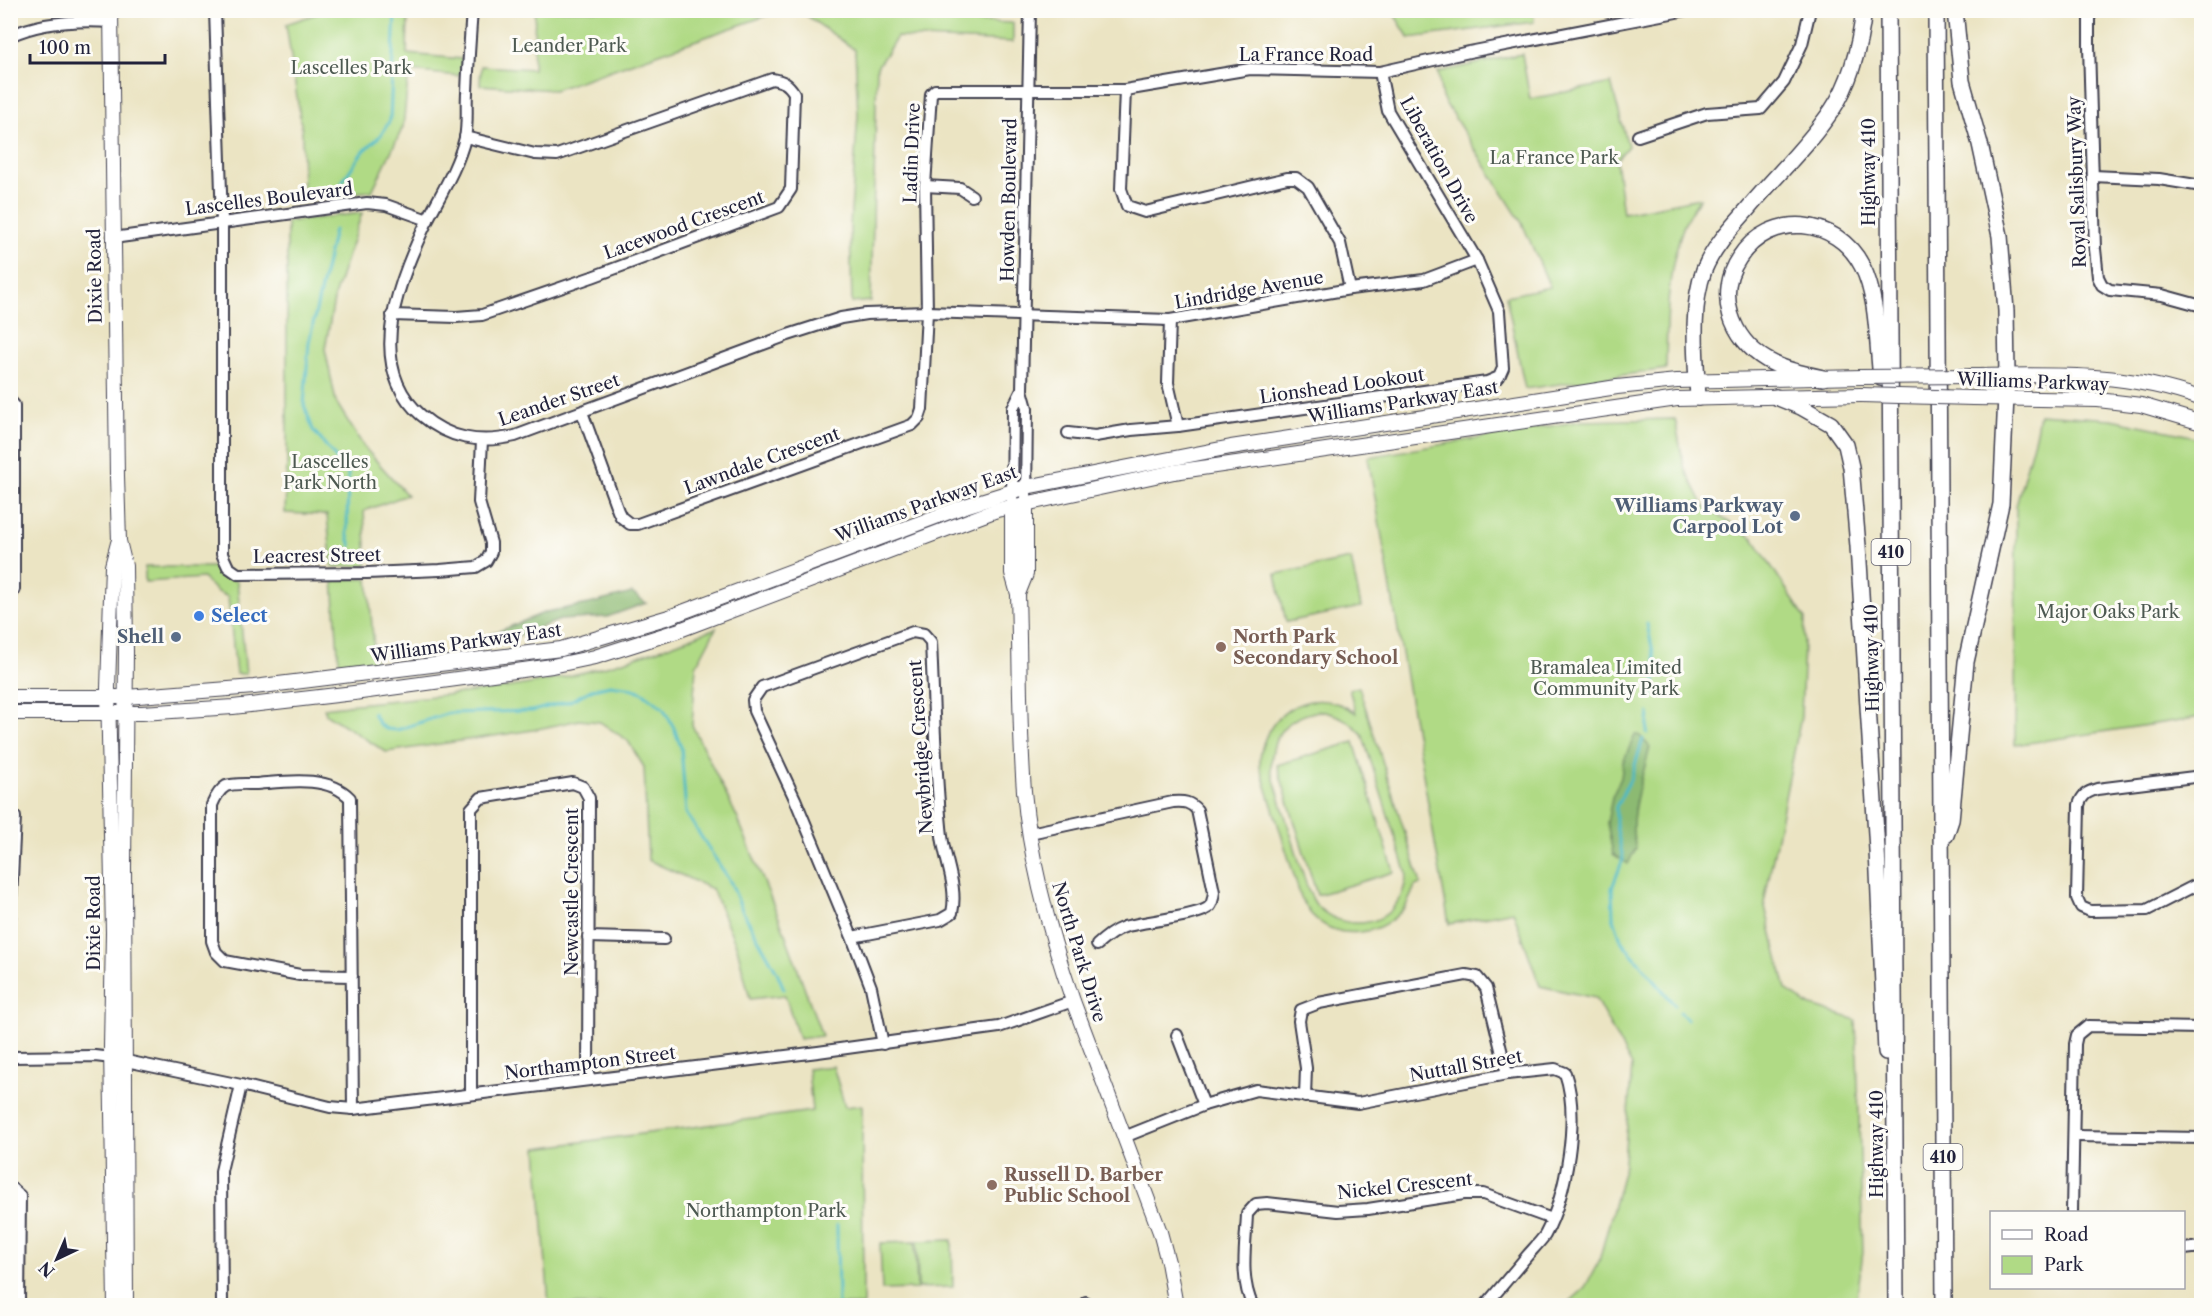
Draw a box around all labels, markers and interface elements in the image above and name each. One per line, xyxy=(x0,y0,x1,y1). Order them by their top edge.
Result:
scale bar xyxy=(30,27,165,65)
park label: Leander Park xyxy=(512,35,628,57)
text: 100 m xyxy=(39,37,91,59)
street label: La France Road xyxy=(1239,44,1373,66)
park label: Lascelles Park xyxy=(290,57,413,79)
street label: Liberation Drive xyxy=(1395,93,1483,227)
street label: Royal Salisbury Way xyxy=(2063,95,2091,268)
street label: Ladin Drive xyxy=(899,102,925,204)
street label: Howden Boulevard xyxy=(997,118,1021,282)
street label: Highway 410 xyxy=(1858,118,1880,226)
park label: La France Park xyxy=(1489,147,1620,169)
street label: Lascelles Boulevard xyxy=(184,178,354,220)
street label: Lacewood Crescent xyxy=(601,186,768,264)
street label: Dixie Road xyxy=(83,228,107,324)
street label: Lindridge Avenue xyxy=(1173,266,1325,314)
street label: Lionshead Lookout xyxy=(1258,363,1426,408)
street label: Williams Parkway xyxy=(1955,368,2110,396)
street label: Leander Street xyxy=(496,369,623,431)
street label: Williams Parkway East xyxy=(1305,376,1500,428)
street label: Lawndale Crescent xyxy=(681,422,843,499)
park label: Lascelles Park North xyxy=(283,451,377,494)
street label: Williams Parkway East xyxy=(831,461,1021,548)
place label: Williams Parkway Carpool Lot xyxy=(1613,495,1784,538)
marker: Williams Parkway Carpool Lot xyxy=(1788,509,1802,523)
road number: 410 xyxy=(1872,539,1910,565)
street label: Leacrest Street xyxy=(253,544,382,568)
park label: Major Oaks Park xyxy=(2037,601,2181,623)
street label: Highway 410 xyxy=(1860,604,1884,712)
place label: Select xyxy=(211,605,268,627)
marker: Select xyxy=(192,609,206,623)
street label: Williams Parkway East xyxy=(368,619,564,667)
place label: Shell xyxy=(117,626,164,648)
place label: North Park Secondary School xyxy=(1233,626,1398,669)
marker: Shell xyxy=(169,630,183,644)
marker: North Park Secondary School xyxy=(1214,640,1228,654)
park label: Bramalea Limited Community Park xyxy=(1530,657,1682,700)
street label: Newbridge Crescent xyxy=(904,659,938,835)
street label: Newcastle Crescent xyxy=(561,807,583,976)
street label: Dixie Road xyxy=(83,875,105,971)
street label: North Park Drive xyxy=(1047,879,1111,1025)
street label: Northampton Street xyxy=(503,1041,678,1084)
street label: Nuttall Street xyxy=(1408,1045,1525,1087)
street label: Highway 410 xyxy=(1866,1090,1888,1198)
road number: 410 xyxy=(1924,1144,1962,1170)
place label: Russell D. Barber Public School xyxy=(1004,1164,1163,1207)
street label: Nickel Crescent xyxy=(1336,1168,1474,1204)
marker: Russell D. Barber Public School xyxy=(985,1178,999,1192)
park label: Northampton Park xyxy=(686,1200,848,1222)
legend xyxy=(1990,1211,2185,1289)
text: Road xyxy=(2044,1224,2089,1246)
north arrow xyxy=(27,1229,87,1289)
text: Park xyxy=(2044,1254,2085,1276)
text: N xyxy=(35,1258,59,1282)

